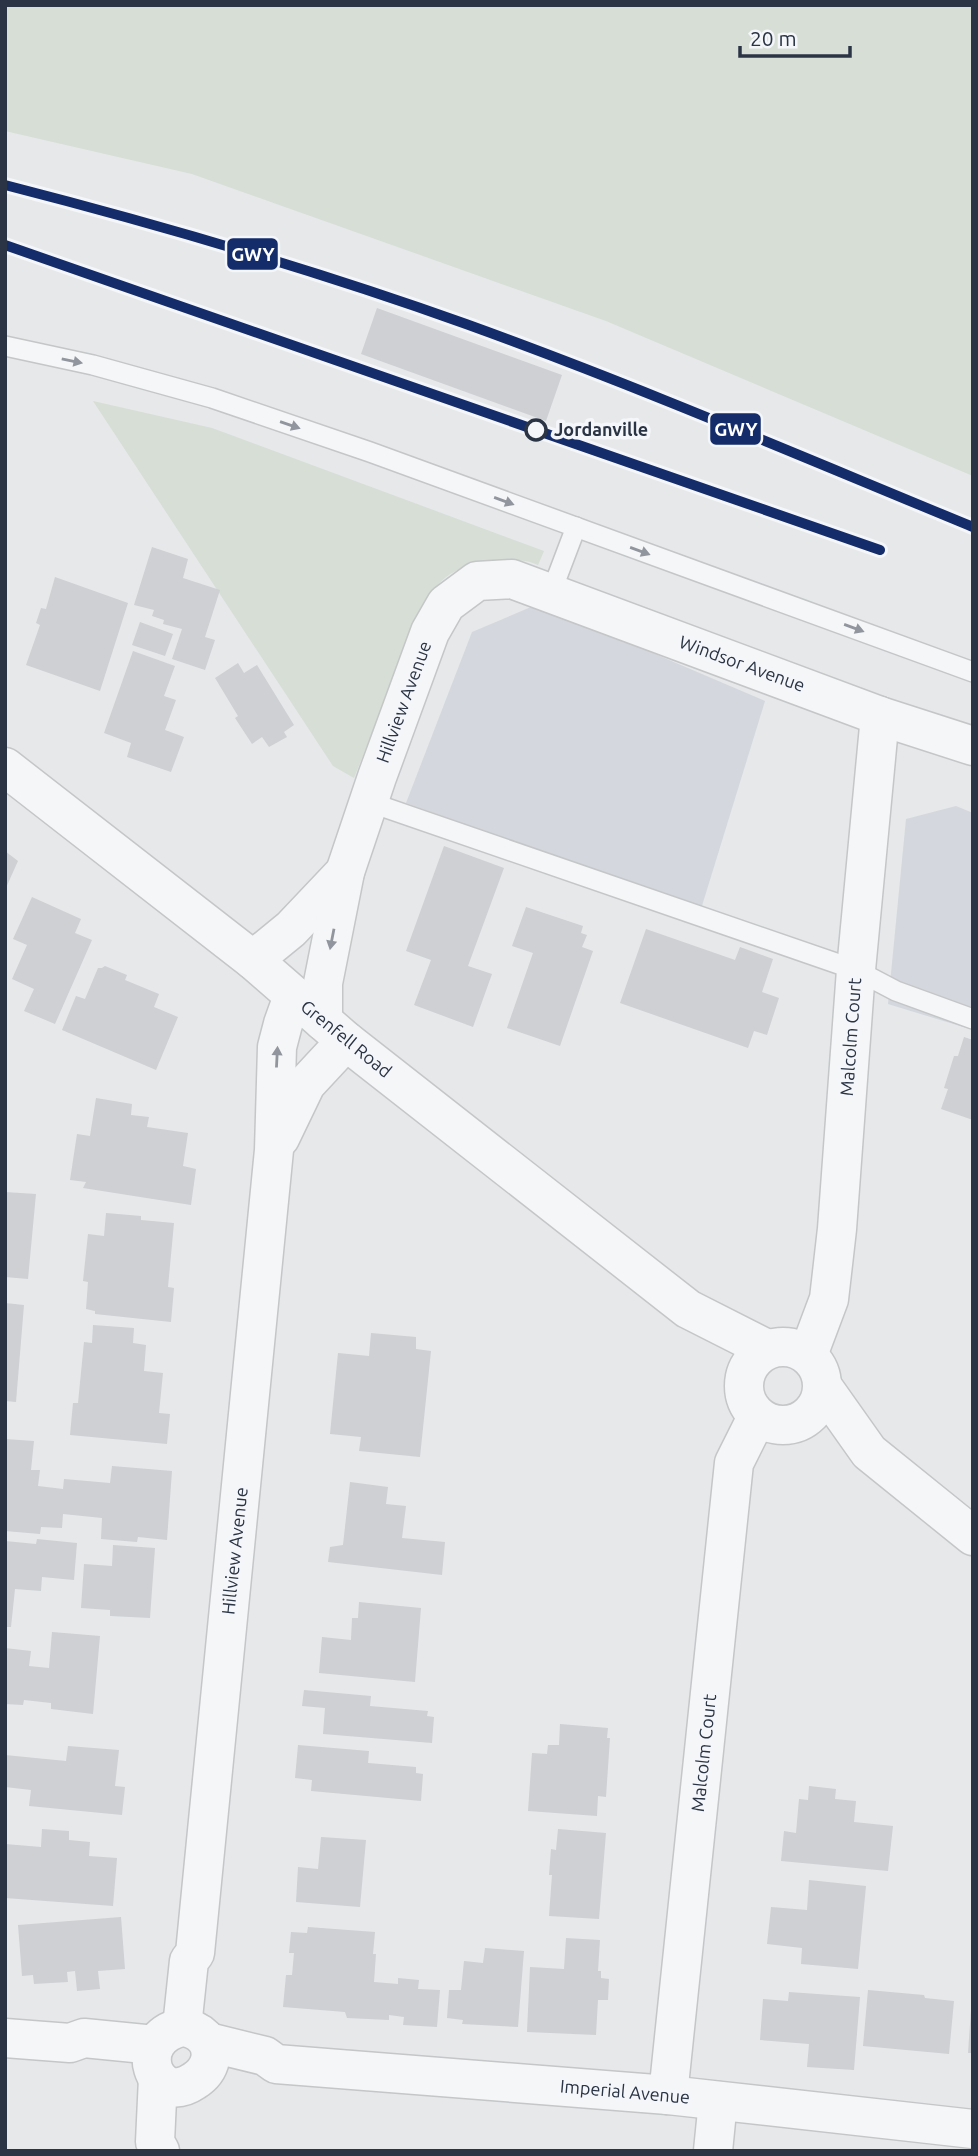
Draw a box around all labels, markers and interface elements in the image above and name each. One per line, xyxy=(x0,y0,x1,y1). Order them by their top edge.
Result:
scale bar xyxy=(740,14,850,58)
text: 20 m xyxy=(750,26,797,50)
line badge: GWY xyxy=(226,237,279,271)
text: GWY xyxy=(231,243,276,265)
one-way arrow xyxy=(61,355,83,366)
line badge: GWY xyxy=(709,412,762,446)
text: GWY xyxy=(714,418,759,440)
marker: Jordanville xyxy=(525,419,547,441)
place label: Jordanville xyxy=(554,419,648,439)
one-way arrow xyxy=(280,420,301,431)
one-way arrow xyxy=(494,496,515,507)
one-way arrow xyxy=(630,545,651,556)
one-way arrow xyxy=(844,623,865,634)
street label: Windsor Avenue xyxy=(677,631,808,695)
street label: Hillview Avenue xyxy=(372,638,434,765)
one-way arrow xyxy=(326,928,337,950)
street label: Malcolm Court xyxy=(836,977,864,1097)
street label: Grenfell Road xyxy=(297,996,396,1081)
one-way arrow xyxy=(272,1046,283,1068)
street label: Hillview Avenue xyxy=(217,1486,251,1616)
street label: Malcolm Court xyxy=(687,1693,719,1813)
street label: Imperial Avenue xyxy=(559,2075,691,2107)

